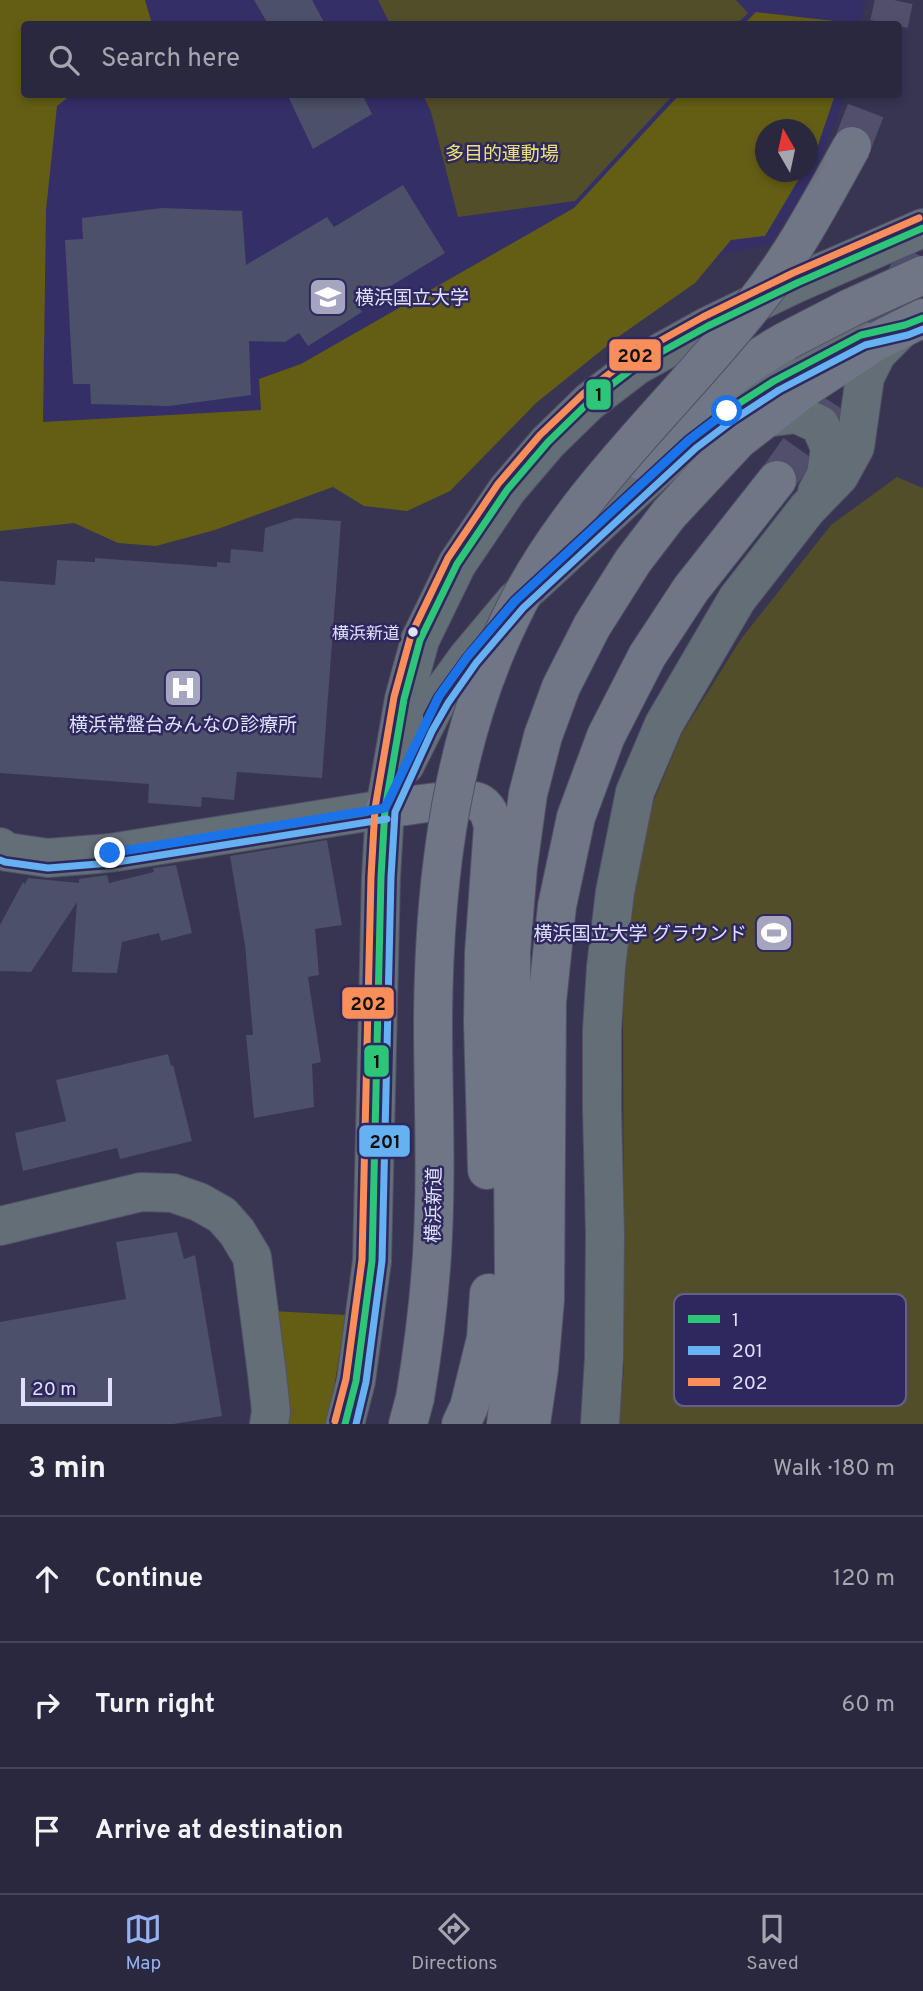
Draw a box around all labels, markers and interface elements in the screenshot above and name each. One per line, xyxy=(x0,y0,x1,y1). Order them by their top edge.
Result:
search box xyxy=(21,21,902,98)
icon: search xyxy=(45,41,83,79)
text: Search here xyxy=(101,43,240,76)
north arrow xyxy=(755,119,818,182)
park label: 多目的運動場 xyxy=(445,143,559,167)
school or university icon: 横浜国立大学 xyxy=(307,276,349,318)
place label: 横浜国立大学 xyxy=(355,287,469,311)
line badge: 202 xyxy=(608,338,662,372)
text: 202 xyxy=(617,345,653,369)
line badge: 1 xyxy=(585,378,612,411)
text: 1 xyxy=(595,384,603,408)
route start xyxy=(711,395,742,426)
place label: 横浜新道 xyxy=(332,624,400,646)
marker: 横浜新道 xyxy=(406,625,420,639)
hospital icon: 横浜常盤台みんなの診療所 xyxy=(162,667,204,709)
place label: 横浜常盤台みんなの診療所 xyxy=(69,714,297,738)
route end xyxy=(94,837,125,868)
sports icon: 横浜国立大学 グラウンド xyxy=(753,912,795,954)
place label: 横浜国立大学 グラウンド xyxy=(534,923,747,947)
line badge: 202 xyxy=(341,986,395,1020)
text: 202 xyxy=(350,993,386,1017)
line badge: 1 xyxy=(363,1044,390,1078)
text: 1 xyxy=(373,1051,381,1075)
line badge: 201 xyxy=(358,1124,411,1158)
text: 201 xyxy=(369,1131,401,1155)
street label: 横浜新道 xyxy=(422,1167,448,1243)
legend xyxy=(674,1294,906,1406)
text: 1 xyxy=(732,1309,739,1333)
text: 201 xyxy=(732,1340,763,1364)
text: 202 xyxy=(732,1372,767,1396)
scale bar xyxy=(21,1375,112,1407)
text: 20 m xyxy=(32,1378,76,1402)
text: 3 min xyxy=(28,1451,106,1488)
text: Walk · 180 m xyxy=(773,1455,895,1484)
icon: ahead xyxy=(28,1560,66,1598)
text: Continue xyxy=(95,1563,203,1596)
text: 120 m xyxy=(833,1565,895,1594)
icon: right xyxy=(28,1686,66,1724)
text: Turn right xyxy=(95,1689,215,1722)
text: 60 m xyxy=(842,1691,895,1720)
icon: arrive xyxy=(28,1812,66,1850)
text: Arrive at destination xyxy=(95,1815,343,1848)
tab: Map xyxy=(124,1910,162,1976)
tab: Directions xyxy=(411,1910,498,1976)
tab: Saved xyxy=(746,1910,799,1976)

